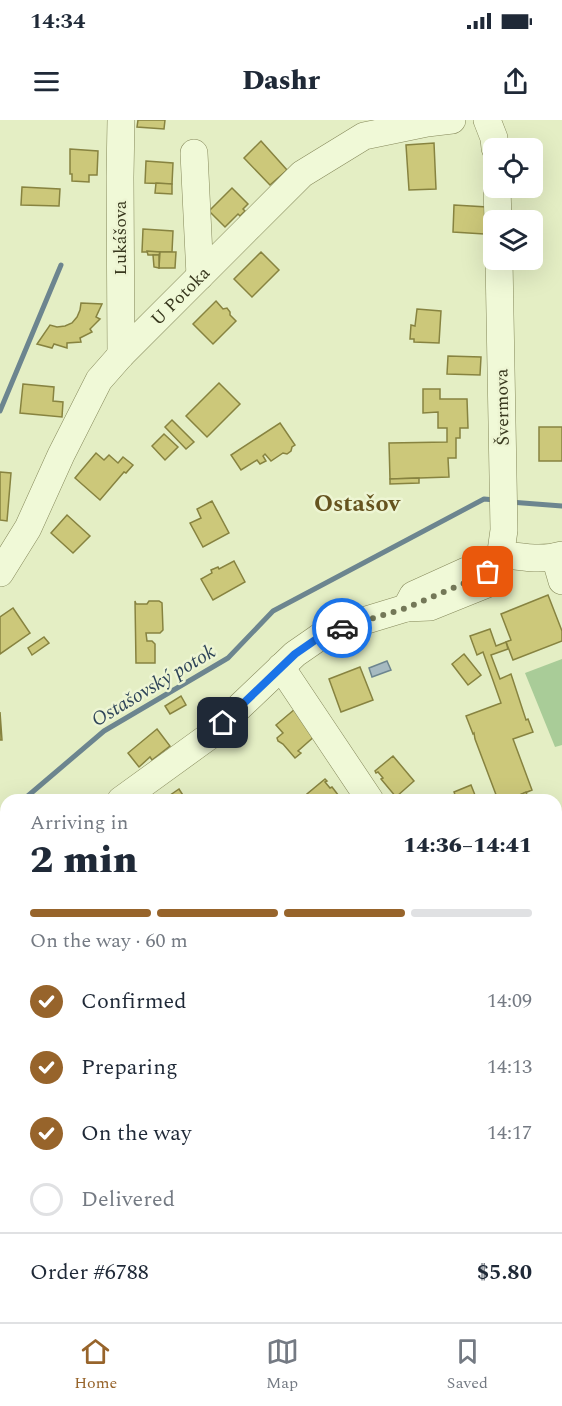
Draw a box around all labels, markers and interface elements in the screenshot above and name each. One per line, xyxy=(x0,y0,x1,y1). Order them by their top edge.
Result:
text: 14:34 xyxy=(30,5,85,38)
text: Dashr xyxy=(242,60,320,102)
icon: menu xyxy=(30,65,63,98)
icon: share xyxy=(499,65,532,98)
map controls xyxy=(483,138,543,270)
button: locate xyxy=(483,138,543,198)
street label: Lukášova xyxy=(107,200,134,276)
button: layers xyxy=(483,210,543,270)
street label: U Potoka xyxy=(144,260,216,332)
street label: Švermova xyxy=(488,368,517,446)
district label: Ostašov xyxy=(314,486,402,522)
pin xyxy=(462,546,513,597)
icon: bag xyxy=(471,555,504,588)
courier xyxy=(312,598,372,658)
icon: car xyxy=(326,612,359,645)
water label: Ostašovský potok xyxy=(86,637,222,735)
pin xyxy=(197,697,248,748)
icon: home xyxy=(206,706,239,739)
text: Arriving in xyxy=(30,808,128,838)
text: 14:36–14:41 xyxy=(403,829,532,862)
text: 2 min xyxy=(30,831,138,890)
text: On the way · 60 m xyxy=(30,926,188,956)
icon: check xyxy=(30,985,63,1018)
text: Confirmed xyxy=(81,985,187,1018)
text: 14:09 xyxy=(487,986,532,1016)
icon: check xyxy=(30,1051,63,1084)
text: Preparing xyxy=(81,1051,178,1084)
text: 14:13 xyxy=(487,1052,532,1082)
icon: check xyxy=(30,1117,63,1150)
text: On the way xyxy=(81,1117,192,1150)
text: 14:17 xyxy=(487,1118,532,1148)
text: Delivered xyxy=(81,1183,175,1216)
text: Order #6788 xyxy=(30,1256,149,1289)
text: $5.80 xyxy=(477,1256,532,1289)
tab: Home xyxy=(74,1335,117,1395)
tab: Map xyxy=(266,1335,299,1395)
tab: Saved xyxy=(447,1335,488,1395)

